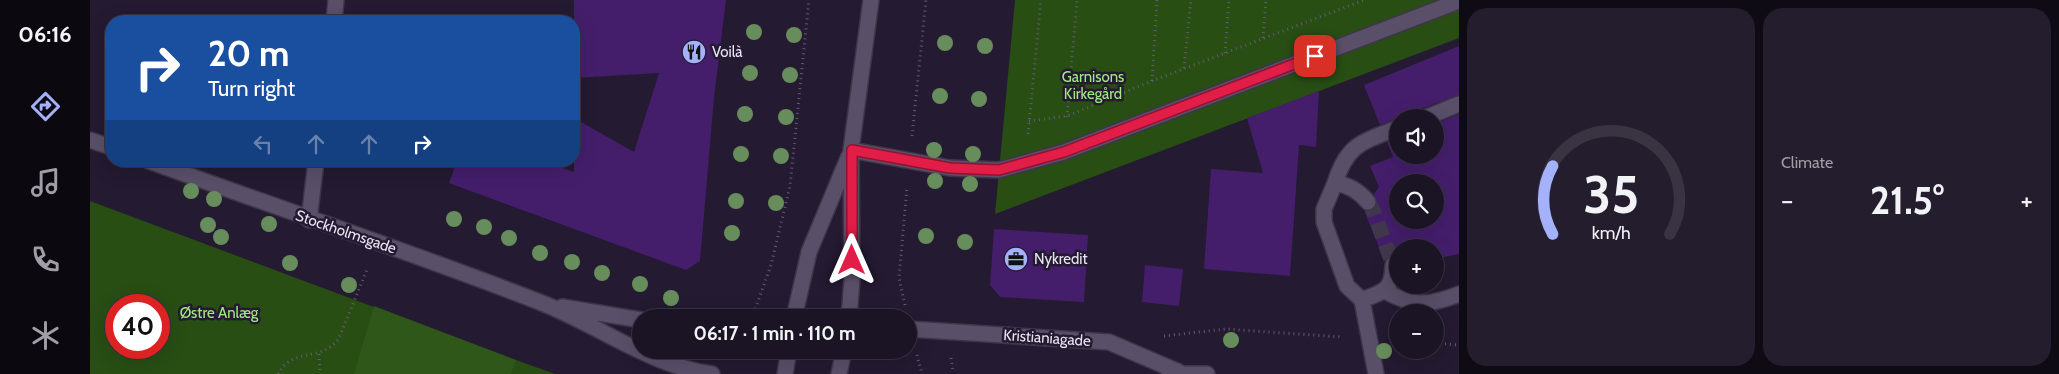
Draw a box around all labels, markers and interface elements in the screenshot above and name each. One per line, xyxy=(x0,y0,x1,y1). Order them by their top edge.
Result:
text: 06:16 xyxy=(18,21,72,48)
text: 20 m xyxy=(208,32,290,75)
icon: right xyxy=(125,35,190,100)
pin xyxy=(1294,35,1336,77)
restaurant icon: Voilà xyxy=(681,39,707,65)
icon: arrive xyxy=(1301,42,1329,70)
place label: Voilà xyxy=(712,43,743,61)
park label: Garnisons Kirkegård xyxy=(1062,68,1124,103)
text: Turn right xyxy=(208,75,295,102)
icon: directions xyxy=(28,89,63,124)
map controls xyxy=(1389,109,1444,359)
button: sound xyxy=(1389,109,1444,164)
icon: left xyxy=(249,130,277,158)
icon: ahead xyxy=(302,130,330,158)
icon: ahead xyxy=(355,130,383,158)
icon: right xyxy=(408,130,436,158)
text: Climate xyxy=(1781,153,1833,172)
text: 35 xyxy=(1583,163,1639,226)
icon: music xyxy=(28,165,63,200)
button: search xyxy=(1389,174,1444,229)
text: 21.5° xyxy=(1870,177,1944,224)
text: − xyxy=(1781,183,1793,217)
text: + xyxy=(2021,183,2033,217)
street label: Stockholmsgade xyxy=(293,206,399,258)
text: km/h xyxy=(1591,222,1631,243)
position arrow xyxy=(825,233,877,285)
button: + xyxy=(1389,239,1444,294)
icon: phone xyxy=(28,242,63,277)
office icon: Nykredit xyxy=(1003,246,1029,272)
place label: Nykredit xyxy=(1034,250,1088,268)
speed limit sign: 40 xyxy=(105,294,170,359)
park label: Østre Anlæg xyxy=(180,304,259,322)
button: − xyxy=(1389,304,1444,359)
icon: climate xyxy=(28,318,63,353)
text: 06:17 · 1 min · 110 m xyxy=(694,322,856,345)
street label: Kristianiagade xyxy=(1003,326,1092,350)

